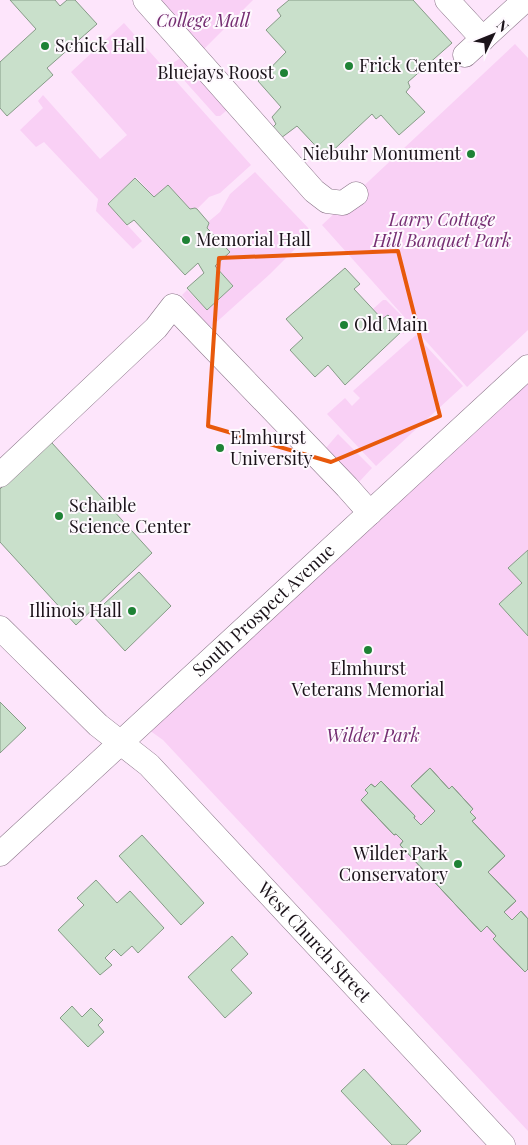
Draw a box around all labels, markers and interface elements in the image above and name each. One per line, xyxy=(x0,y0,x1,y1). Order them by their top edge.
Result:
park label: College Mall xyxy=(156,8,251,32)
north arrow xyxy=(468,10,518,60)
text: N xyxy=(492,16,513,36)
place label: Schick Hall xyxy=(55,33,145,57)
marker: Schick Hall xyxy=(39,40,51,52)
place label: Frick Center xyxy=(359,53,461,77)
place label: Bluejays Roost xyxy=(157,60,275,84)
marker: Frick Center xyxy=(343,60,355,72)
marker: Bluejays Roost xyxy=(278,67,290,79)
place label: Niebuhr Monument xyxy=(302,141,462,165)
marker: Niebuhr Monument xyxy=(465,148,477,160)
park label: Larry Cottage Hill Banquet Park xyxy=(372,207,511,252)
place label: Memorial Hall xyxy=(196,227,311,251)
marker: Memorial Hall xyxy=(180,234,192,246)
place label: Old Main xyxy=(354,312,428,336)
marker: Old Main xyxy=(338,319,350,331)
place label: Elmhurst University xyxy=(230,425,313,470)
marker: Elmhurst University xyxy=(214,442,226,454)
place label: Schaible Science Center xyxy=(69,493,191,538)
marker: Schaible Science Center xyxy=(53,510,65,522)
street label: South Prospect Avenue xyxy=(187,538,339,682)
place label: Illinois Hall xyxy=(29,598,122,622)
marker: Illinois Hall xyxy=(126,605,138,617)
marker: Elmhurst Veterans Memorial xyxy=(362,644,374,656)
place label: Elmhurst Veterans Memorial xyxy=(291,656,444,701)
park label: Wilder Park xyxy=(326,723,420,747)
place label: Wilder Park Conservatory xyxy=(339,841,448,886)
marker: Wilder Park Conservatory xyxy=(452,858,464,870)
street label: West Church Street xyxy=(252,876,377,1007)

